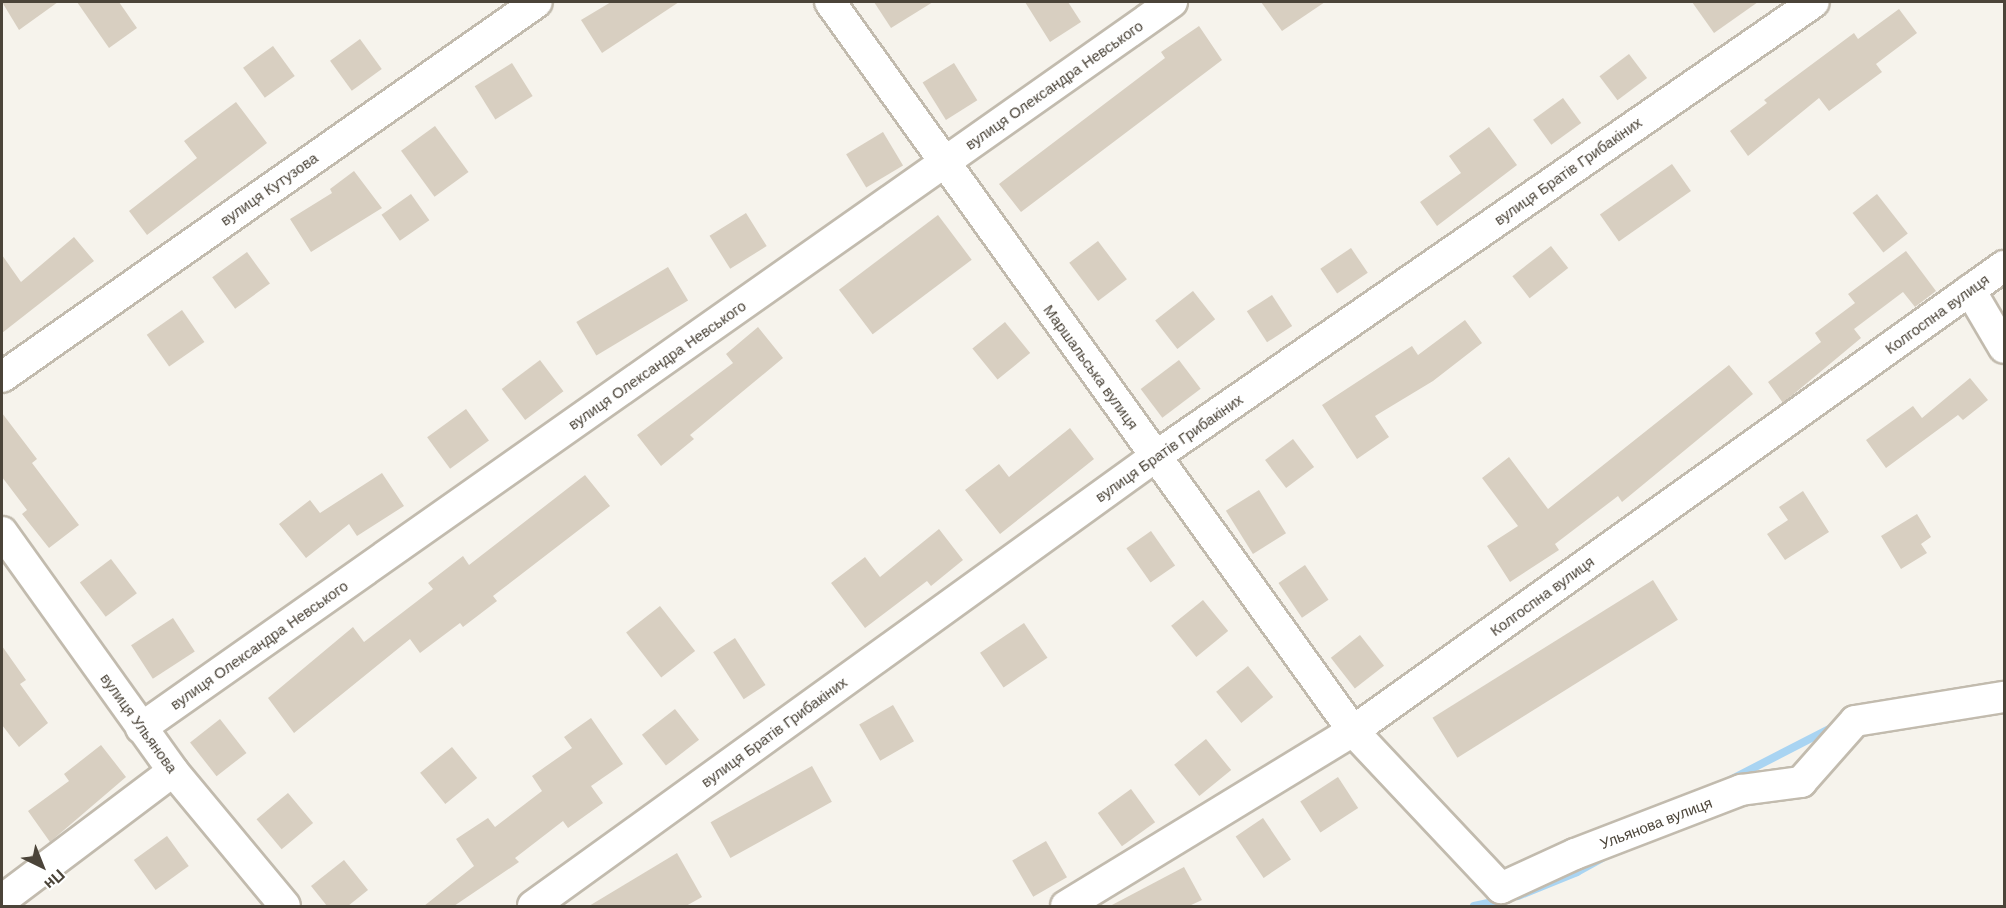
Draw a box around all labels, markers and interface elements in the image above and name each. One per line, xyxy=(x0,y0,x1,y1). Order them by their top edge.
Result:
street label: вулиця Олександра Невського xyxy=(962,17,1146,153)
street label: вулиця Братів Грибакіних xyxy=(1491,113,1645,229)
street label: вулиця Кутузова xyxy=(217,149,321,229)
street label: Колгоспна вулиця xyxy=(1882,270,1992,358)
street label: вулиця Олександра Невського xyxy=(565,297,749,433)
street label: Маршальська вулиця xyxy=(1040,301,1142,433)
street label: вулиця Братів Грибакіних xyxy=(1092,390,1246,506)
street label: Колгоспна вулиця xyxy=(1487,552,1597,640)
street label: вулиця Олександра Невського xyxy=(167,577,351,713)
street label: вулиця Ульянова xyxy=(97,670,181,776)
street label: вулиця Братів Грибакіних xyxy=(698,673,850,791)
street label: Ульянова вулиця xyxy=(1597,793,1715,853)
north arrow xyxy=(12,836,72,896)
text: Пн xyxy=(41,866,68,893)

